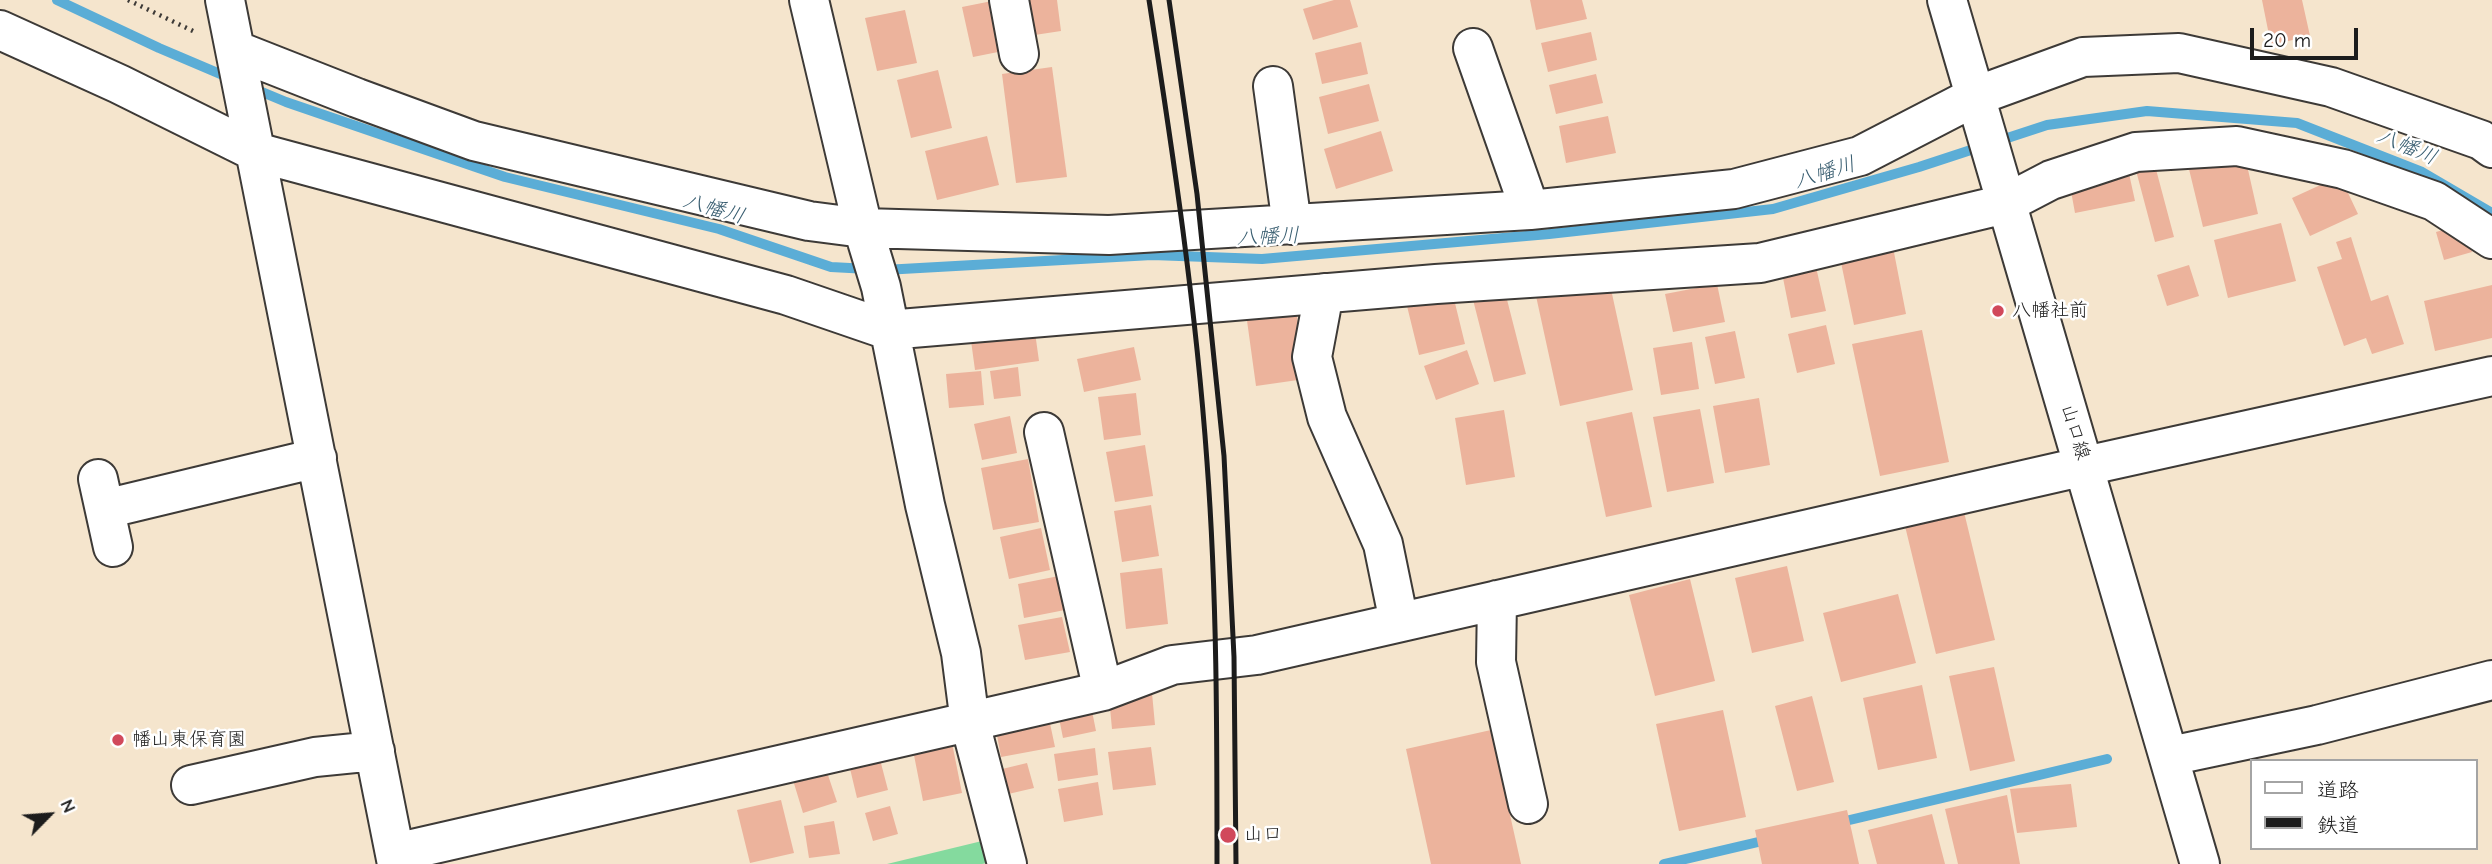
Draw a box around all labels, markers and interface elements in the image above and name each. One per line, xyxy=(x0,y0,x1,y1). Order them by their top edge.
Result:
scale bar xyxy=(2254,14,2362,58)
text: 20 m xyxy=(2263,28,2311,52)
water label: 八幡川 xyxy=(2373,123,2441,171)
water label: 八幡川 xyxy=(1791,152,1859,194)
water label: 八幡川 xyxy=(680,188,748,230)
water label: 八幡川 xyxy=(1236,223,1300,251)
place label: 八幡社前 xyxy=(2012,300,2088,322)
marker: 八幡社前 xyxy=(1990,303,2006,319)
street label: 山口線 xyxy=(2056,401,2094,463)
place label: 幡山東保育園 xyxy=(132,729,246,751)
marker: 幡山東保育園 xyxy=(110,732,126,748)
legend xyxy=(2250,759,2478,850)
text: 道路 xyxy=(2317,778,2359,802)
north arrow xyxy=(14,780,84,850)
text: N xyxy=(55,796,81,816)
text: 鉄道 xyxy=(2317,813,2359,837)
place label: 山口 xyxy=(1244,824,1282,846)
marker: 山口 xyxy=(1218,825,1238,845)

